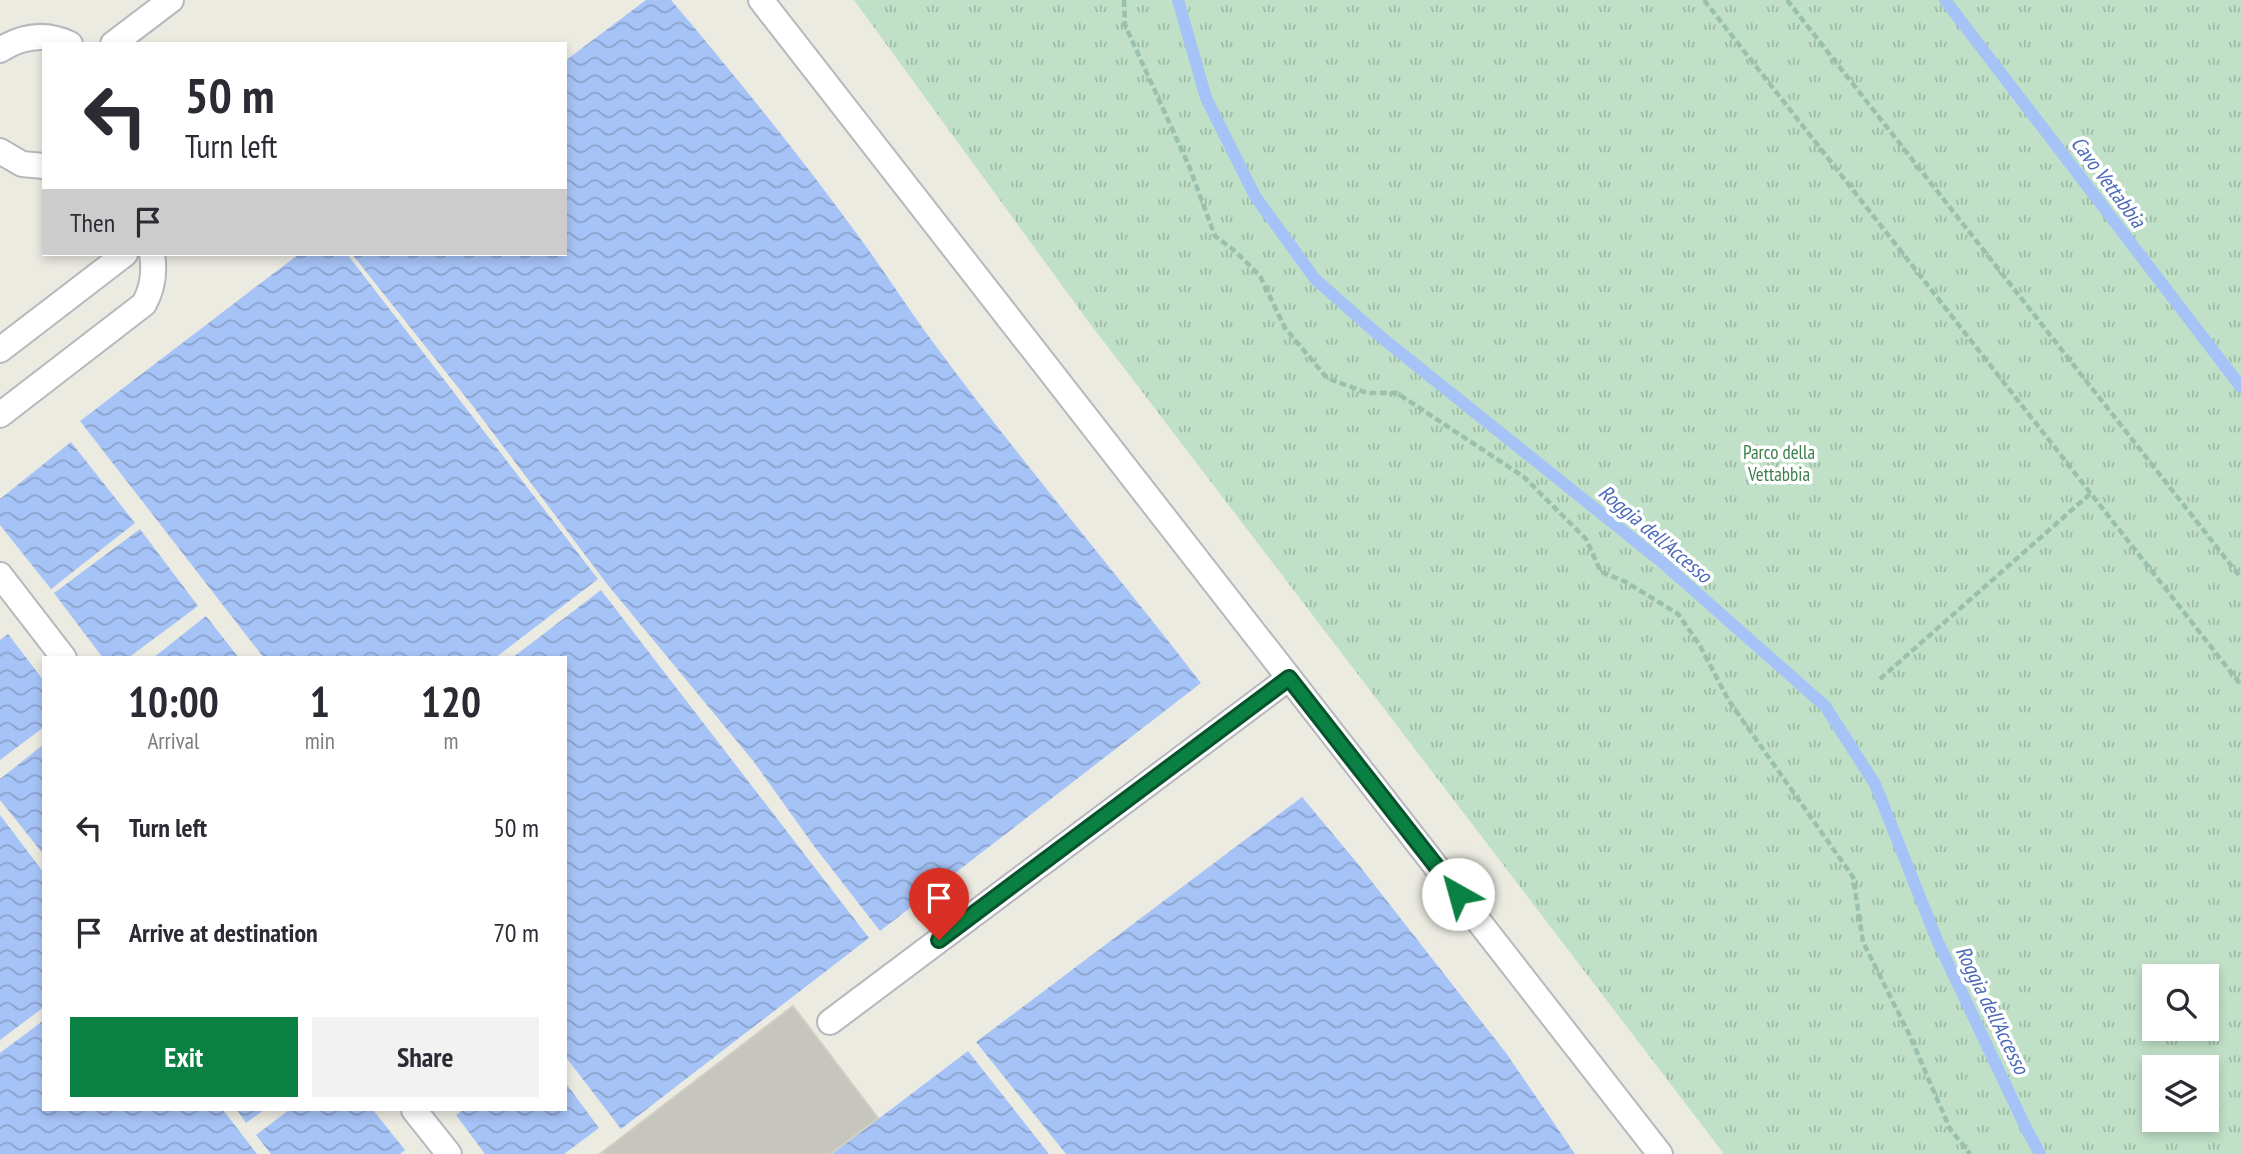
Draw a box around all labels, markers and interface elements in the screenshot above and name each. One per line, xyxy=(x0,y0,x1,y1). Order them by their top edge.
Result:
text: 50 m xyxy=(185,63,274,127)
icon: left xyxy=(70,70,161,161)
text: Turn left xyxy=(185,125,277,167)
water label: Cavo Vettabbia xyxy=(2065,131,2152,234)
icon: arrive xyxy=(129,203,167,241)
text: Then xyxy=(70,206,115,239)
park label: Parco della Vettabbia xyxy=(1743,440,1815,486)
water label: Roggia dell'Accesso xyxy=(1593,479,1719,590)
text: 10:00 xyxy=(128,674,219,729)
text: 1 xyxy=(310,674,330,729)
text: 120 xyxy=(421,674,481,729)
text: Arrival xyxy=(147,726,199,755)
text: min xyxy=(305,726,335,755)
text: m xyxy=(443,726,458,755)
icon: left xyxy=(70,809,108,847)
text: Turn left xyxy=(129,811,207,844)
text: 50 m xyxy=(493,811,539,844)
position arrow xyxy=(1421,857,1495,931)
pin xyxy=(909,868,969,940)
icon: arrive xyxy=(920,879,958,917)
icon: arrive xyxy=(70,914,108,952)
text: Arrive at destination xyxy=(129,916,318,949)
text: 70 m xyxy=(493,916,539,949)
water label: Roggia dell'Accesso xyxy=(1950,941,2036,1080)
map controls xyxy=(2142,964,2219,1132)
button: search xyxy=(2142,964,2219,1041)
button: Exit xyxy=(70,1017,298,1097)
button: Share xyxy=(312,1017,539,1097)
button: layers xyxy=(2142,1055,2219,1132)

